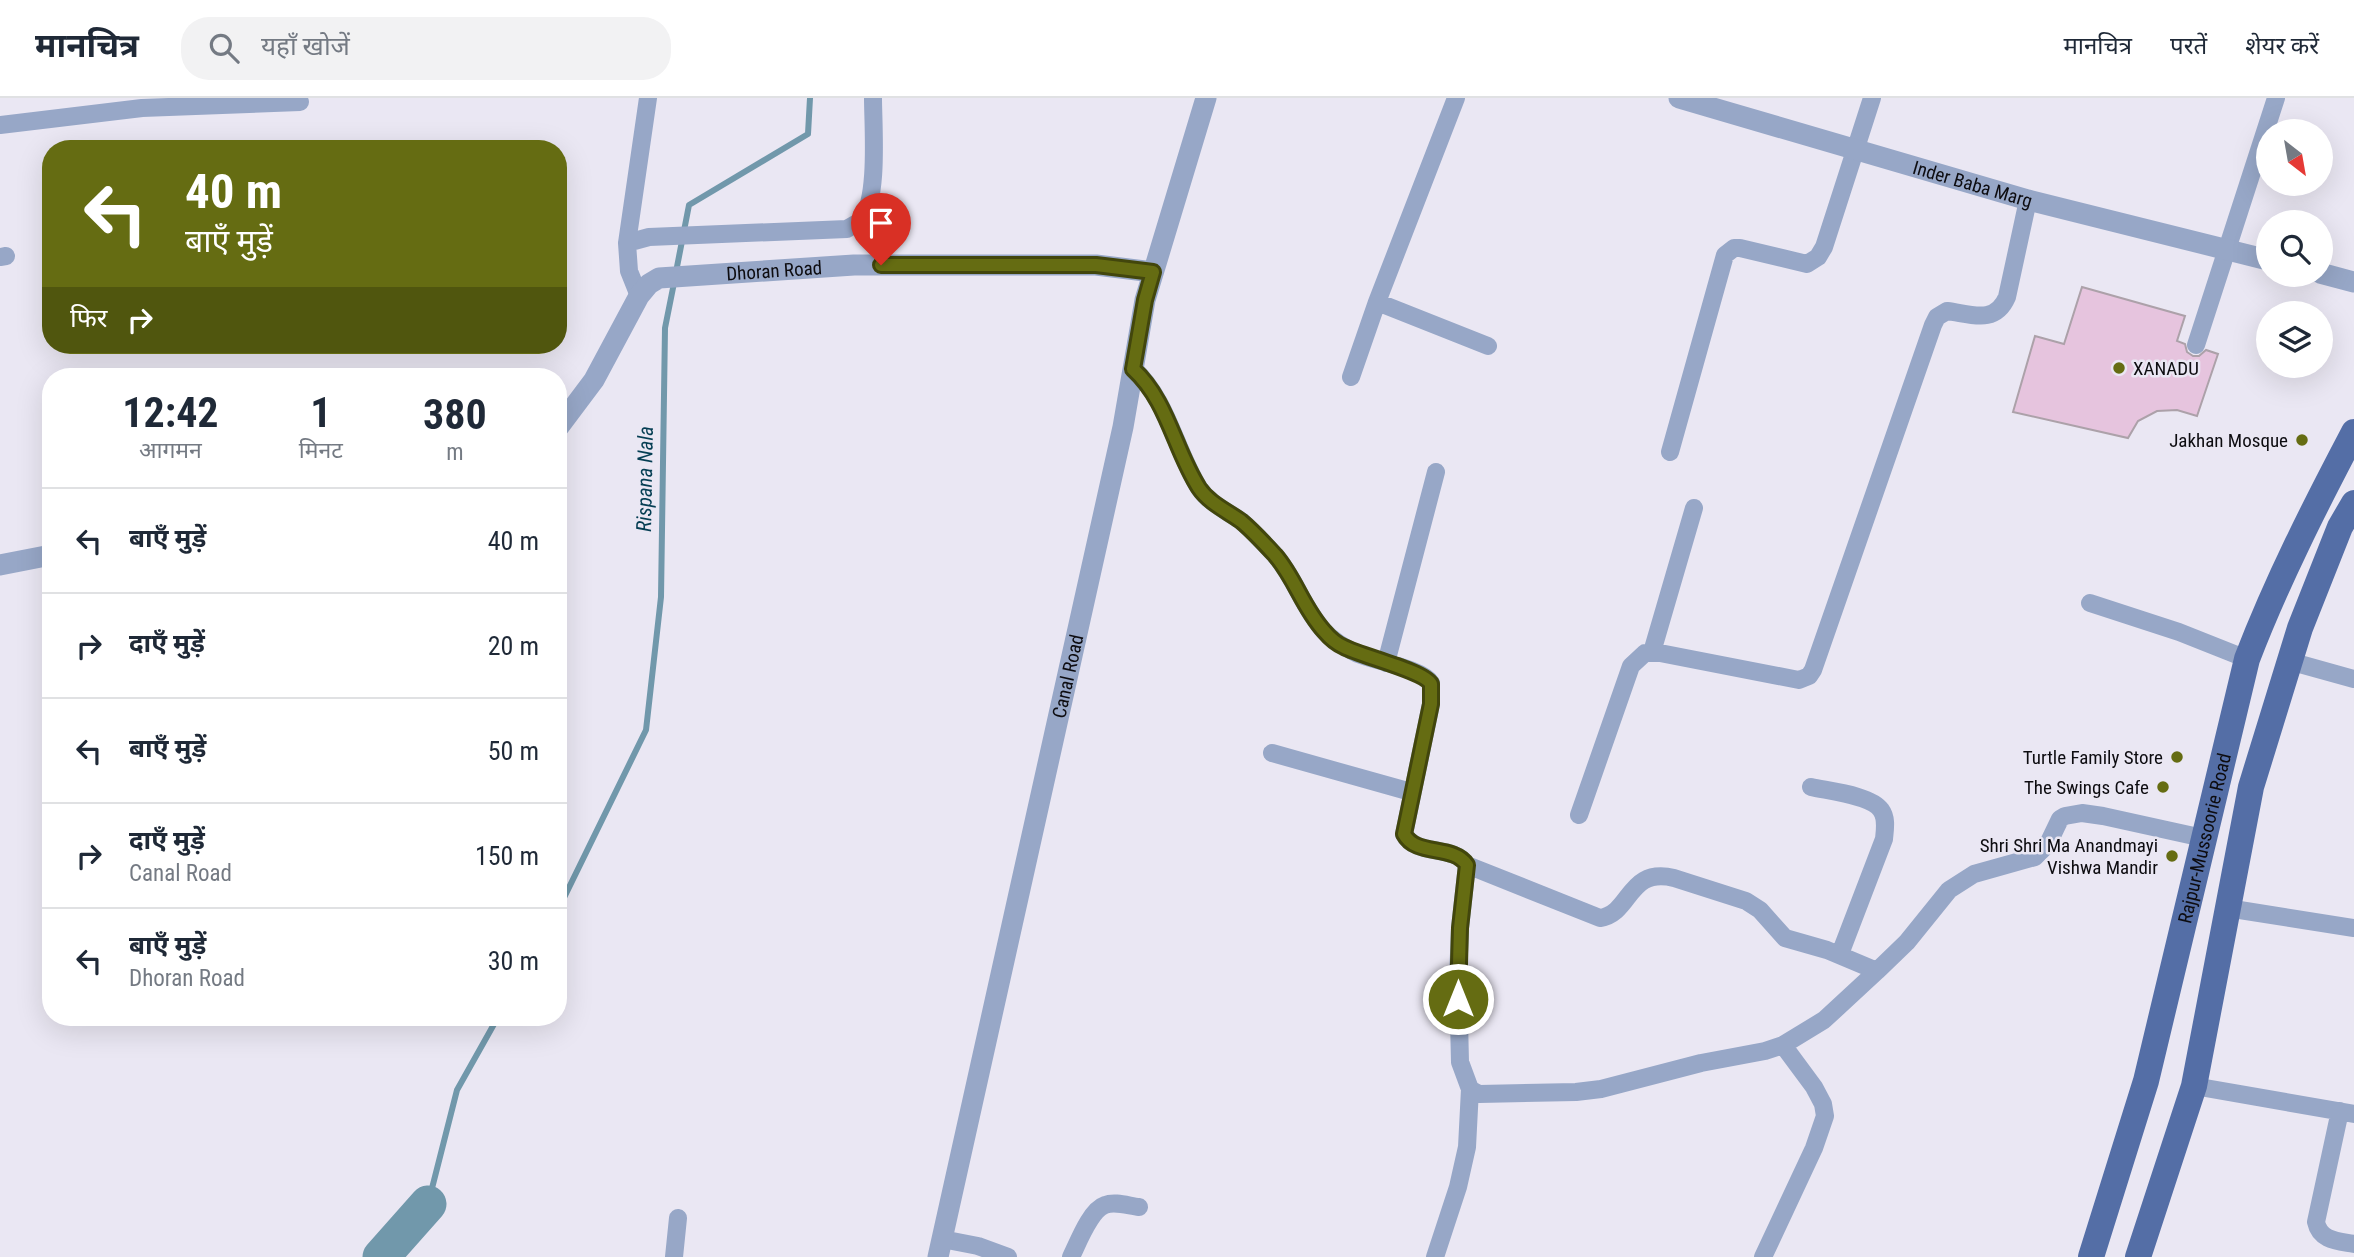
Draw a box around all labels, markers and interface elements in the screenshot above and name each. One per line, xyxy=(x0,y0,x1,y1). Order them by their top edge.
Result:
search box xyxy=(181,17,671,80)
text: मानचित्र xyxy=(35,26,139,65)
icon: search xyxy=(205,29,243,67)
text: यहाँ खोजें xyxy=(261,31,350,61)
text: मानचित्र xyxy=(2063,32,2132,60)
text: परतें xyxy=(2170,32,2207,60)
text: शेयर करें xyxy=(2245,32,2319,60)
north arrow xyxy=(2256,119,2333,196)
map controls xyxy=(2256,119,2333,378)
street label: Inder Baba Marg xyxy=(1910,156,2035,212)
text: 40 m xyxy=(185,163,282,220)
icon: left xyxy=(70,168,161,259)
pin xyxy=(851,193,911,265)
icon: arrive xyxy=(862,204,900,242)
button: search xyxy=(2256,210,2333,287)
text: बाएँ मुड़ें xyxy=(185,222,273,260)
street label: Dhoran Road xyxy=(726,256,823,285)
icon: right xyxy=(121,301,159,339)
button: layers xyxy=(2256,301,2333,378)
text: फिर xyxy=(70,303,107,333)
place label: XANADU xyxy=(2133,357,2199,380)
marker: XANADU xyxy=(2111,360,2127,376)
text: 12:42 xyxy=(122,388,219,437)
text: 1 xyxy=(310,388,331,437)
text: 380 xyxy=(423,390,487,439)
water label: Rispana Nala xyxy=(632,426,658,532)
place label: Jakhan Mosque xyxy=(2169,429,2288,452)
marker: Jakhan Mosque xyxy=(2294,432,2310,448)
text: आगमन xyxy=(139,437,202,464)
text: मिनट xyxy=(299,437,343,464)
text: m xyxy=(446,439,464,466)
icon: left xyxy=(70,522,108,560)
text: बाएँ मुड़ें xyxy=(129,523,206,553)
text: 40 m xyxy=(488,526,539,556)
icon: right xyxy=(70,627,108,665)
text: दाएँ मुड़ें xyxy=(129,628,205,658)
text: 20 m xyxy=(488,631,539,661)
street label: Canal Road xyxy=(1047,632,1088,720)
icon: left xyxy=(70,732,108,770)
text: बाएँ मुड़ें xyxy=(129,733,206,763)
text: 50 m xyxy=(488,736,539,766)
place label: Turtle Family Store xyxy=(2023,746,2163,769)
marker: Turtle Family Store xyxy=(2169,749,2185,765)
street label: Rajpur-Mussoorie Road xyxy=(2173,751,2236,926)
place label: The Swings Cafe xyxy=(2024,776,2149,799)
marker: The Swings Cafe xyxy=(2155,779,2171,795)
text: दाएँ मुड़ें xyxy=(129,825,205,855)
place label: Shri Shri Ma Anandmayi Vishwa Mandir xyxy=(1980,834,2158,879)
icon: right xyxy=(70,837,108,875)
text: 150 m xyxy=(475,841,539,871)
marker: Shri Shri Ma Anandmayi Vishwa Mandir xyxy=(2164,848,2180,864)
text: Canal Road xyxy=(129,860,232,887)
text: बाएँ मुड़ें xyxy=(129,930,206,960)
icon: left xyxy=(70,942,108,980)
text: 30 m xyxy=(488,946,539,976)
position arrow xyxy=(1421,962,1495,1036)
text: Dhoran Road xyxy=(129,965,245,992)

